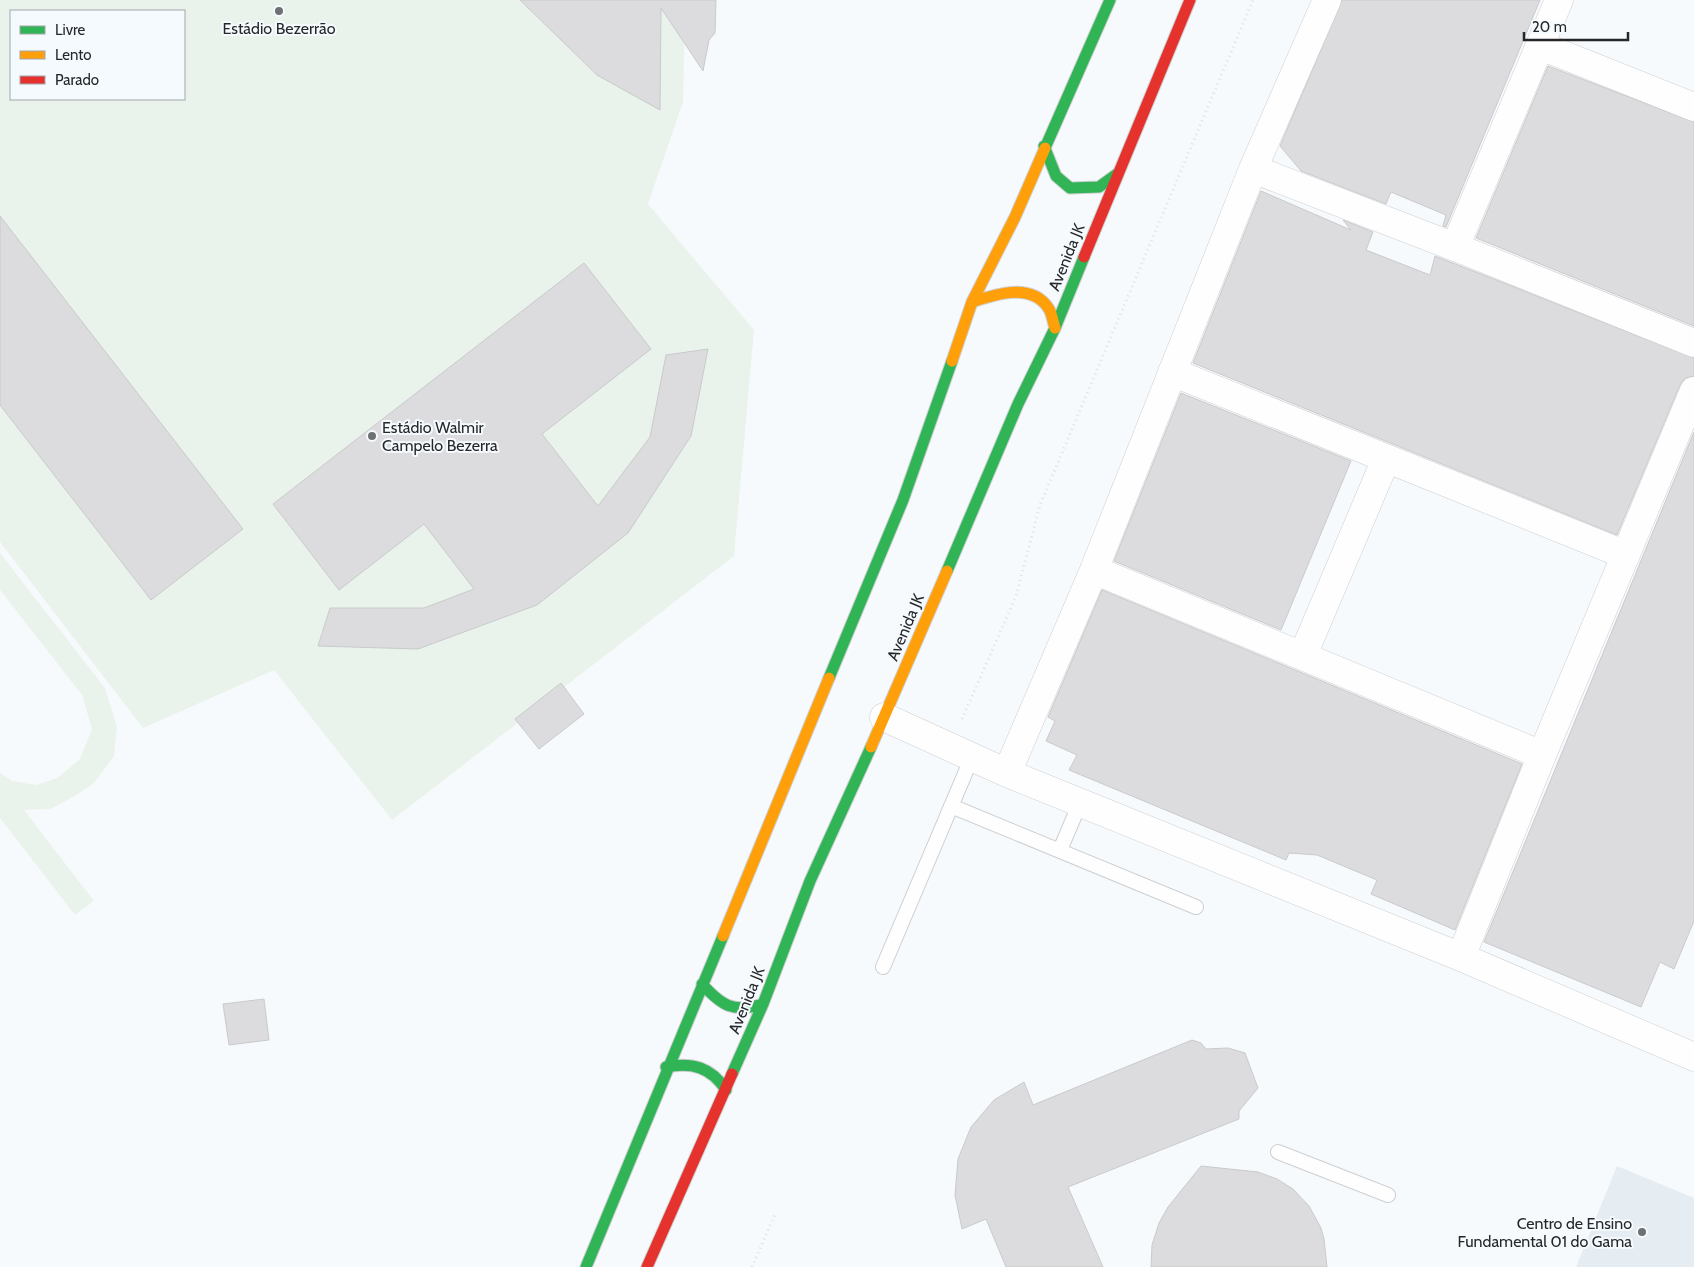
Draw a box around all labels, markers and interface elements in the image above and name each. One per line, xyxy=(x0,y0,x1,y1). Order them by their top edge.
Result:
marker: Estádio Bezerrão xyxy=(273,5,285,17)
legend xyxy=(10,10,185,100)
scale bar xyxy=(1524,10,1628,42)
text: 20 m xyxy=(1532,18,1567,36)
place label: Estádio Bezerrão xyxy=(223,19,336,38)
text: Livre xyxy=(55,21,86,39)
text: Lento xyxy=(55,46,92,64)
text: Parado xyxy=(55,71,99,89)
street label: Avenida JK xyxy=(1044,221,1089,294)
place label: Estádio Walmir Campelo Bezerra xyxy=(382,418,498,455)
marker: Estádio Walmir Campelo Bezerra xyxy=(366,430,378,442)
street label: Avenida JK xyxy=(883,591,928,664)
street label: Avenida JK xyxy=(724,964,769,1037)
place label: Centro de Ensino Fundamental 01 do Gama xyxy=(1457,1214,1632,1251)
marker: Centro de Ensino Fundamental 01 do Gama xyxy=(1636,1226,1648,1238)

